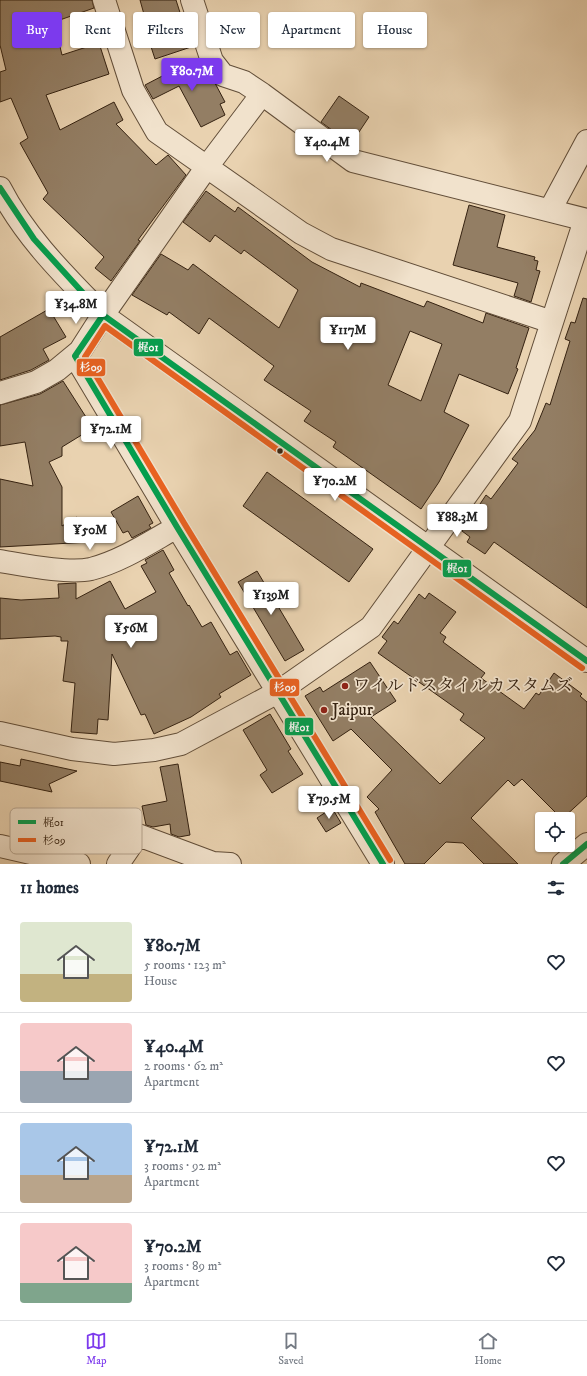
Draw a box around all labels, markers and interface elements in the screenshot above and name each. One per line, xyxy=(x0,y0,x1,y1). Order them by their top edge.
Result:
chip: Buy xyxy=(12,12,62,48)
chip: Rent xyxy=(70,12,125,48)
chip: Filters xyxy=(133,12,198,48)
chip: New xyxy=(206,12,260,48)
chip: Apartment xyxy=(268,12,355,48)
chip: House xyxy=(363,12,427,48)
pin: ¥80.7M xyxy=(159,58,225,92)
text: ¥80.7M xyxy=(170,63,214,79)
pin: ¥40.4M xyxy=(294,129,360,163)
text: ¥40.4M xyxy=(304,134,350,150)
pin: ¥34.8M xyxy=(43,291,109,325)
text: ¥34.8M xyxy=(55,296,97,312)
pin: ¥117M xyxy=(320,317,376,351)
text: ¥117M xyxy=(329,322,367,338)
line badge: 梶01 xyxy=(133,338,164,357)
text: 梶01 xyxy=(138,341,158,355)
line badge: 杉09 xyxy=(76,358,106,377)
text: 杉09 xyxy=(80,361,103,375)
pin: ¥72.1M xyxy=(78,416,144,450)
text: ¥72.1M xyxy=(90,421,132,437)
unlabelled marker xyxy=(275,446,285,456)
pin: ¥70.2M xyxy=(302,468,368,502)
text: ¥70.2M xyxy=(313,473,357,489)
pin: ¥88.3M xyxy=(424,504,490,538)
text: ¥88.3M xyxy=(436,509,478,525)
pin: ¥50M xyxy=(66,517,114,551)
text: ¥50M xyxy=(73,522,107,538)
line badge: 梶01 xyxy=(442,559,472,578)
text: 梶01 xyxy=(447,562,467,576)
pin: ¥139M xyxy=(243,582,299,616)
text: ¥139M xyxy=(253,587,289,603)
pin: ¥56M xyxy=(107,615,155,649)
text: ¥56M xyxy=(114,620,148,636)
place label: ワイルドスタイルカスタムズ xyxy=(353,675,573,697)
line badge: 杉09 xyxy=(269,678,300,697)
text: 杉09 xyxy=(274,681,297,695)
marker: ワイルドスタイルカスタムズ xyxy=(340,681,350,691)
place label: Jaipur xyxy=(330,699,374,721)
marker: Jaipur xyxy=(319,705,329,715)
line badge: 梶01 xyxy=(284,717,314,736)
text: 梶01 xyxy=(289,721,309,735)
pin: ¥79.5M xyxy=(296,786,362,820)
text: ¥79.5M xyxy=(307,791,351,807)
legend xyxy=(10,808,142,854)
map controls xyxy=(535,812,575,852)
button: locate xyxy=(535,812,575,852)
text: 梶01 xyxy=(43,816,64,830)
text: 杉09 xyxy=(43,834,65,848)
text: 11 homes xyxy=(20,877,79,899)
icon: filters xyxy=(545,877,567,899)
text: ¥80.7M xyxy=(144,935,201,957)
icon: home xyxy=(52,938,100,986)
icon: heart xyxy=(545,951,567,973)
text: 5 rooms · 123 m² xyxy=(144,957,226,973)
text: House xyxy=(144,973,177,989)
text: ¥40.4M xyxy=(144,1036,204,1058)
icon: home xyxy=(52,1039,100,1087)
icon: heart xyxy=(545,1052,567,1074)
text: 2 rooms · 62 m² xyxy=(144,1058,223,1074)
text: Apartment xyxy=(144,1074,199,1090)
text: ¥72.1M xyxy=(144,1136,199,1158)
icon: home xyxy=(52,1139,100,1187)
icon: heart xyxy=(545,1152,567,1174)
text: 3 rooms · 92 m² xyxy=(144,1158,221,1174)
text: Apartment xyxy=(144,1174,199,1190)
text: ¥70.2M xyxy=(144,1236,201,1258)
icon: home xyxy=(52,1239,100,1287)
icon: heart xyxy=(545,1252,567,1274)
text: 3 rooms · 89 m² xyxy=(144,1258,221,1274)
text: Apartment xyxy=(144,1274,199,1290)
tab: Map xyxy=(85,1330,107,1368)
tab: Saved xyxy=(278,1330,304,1368)
tab: Home xyxy=(474,1330,502,1368)

